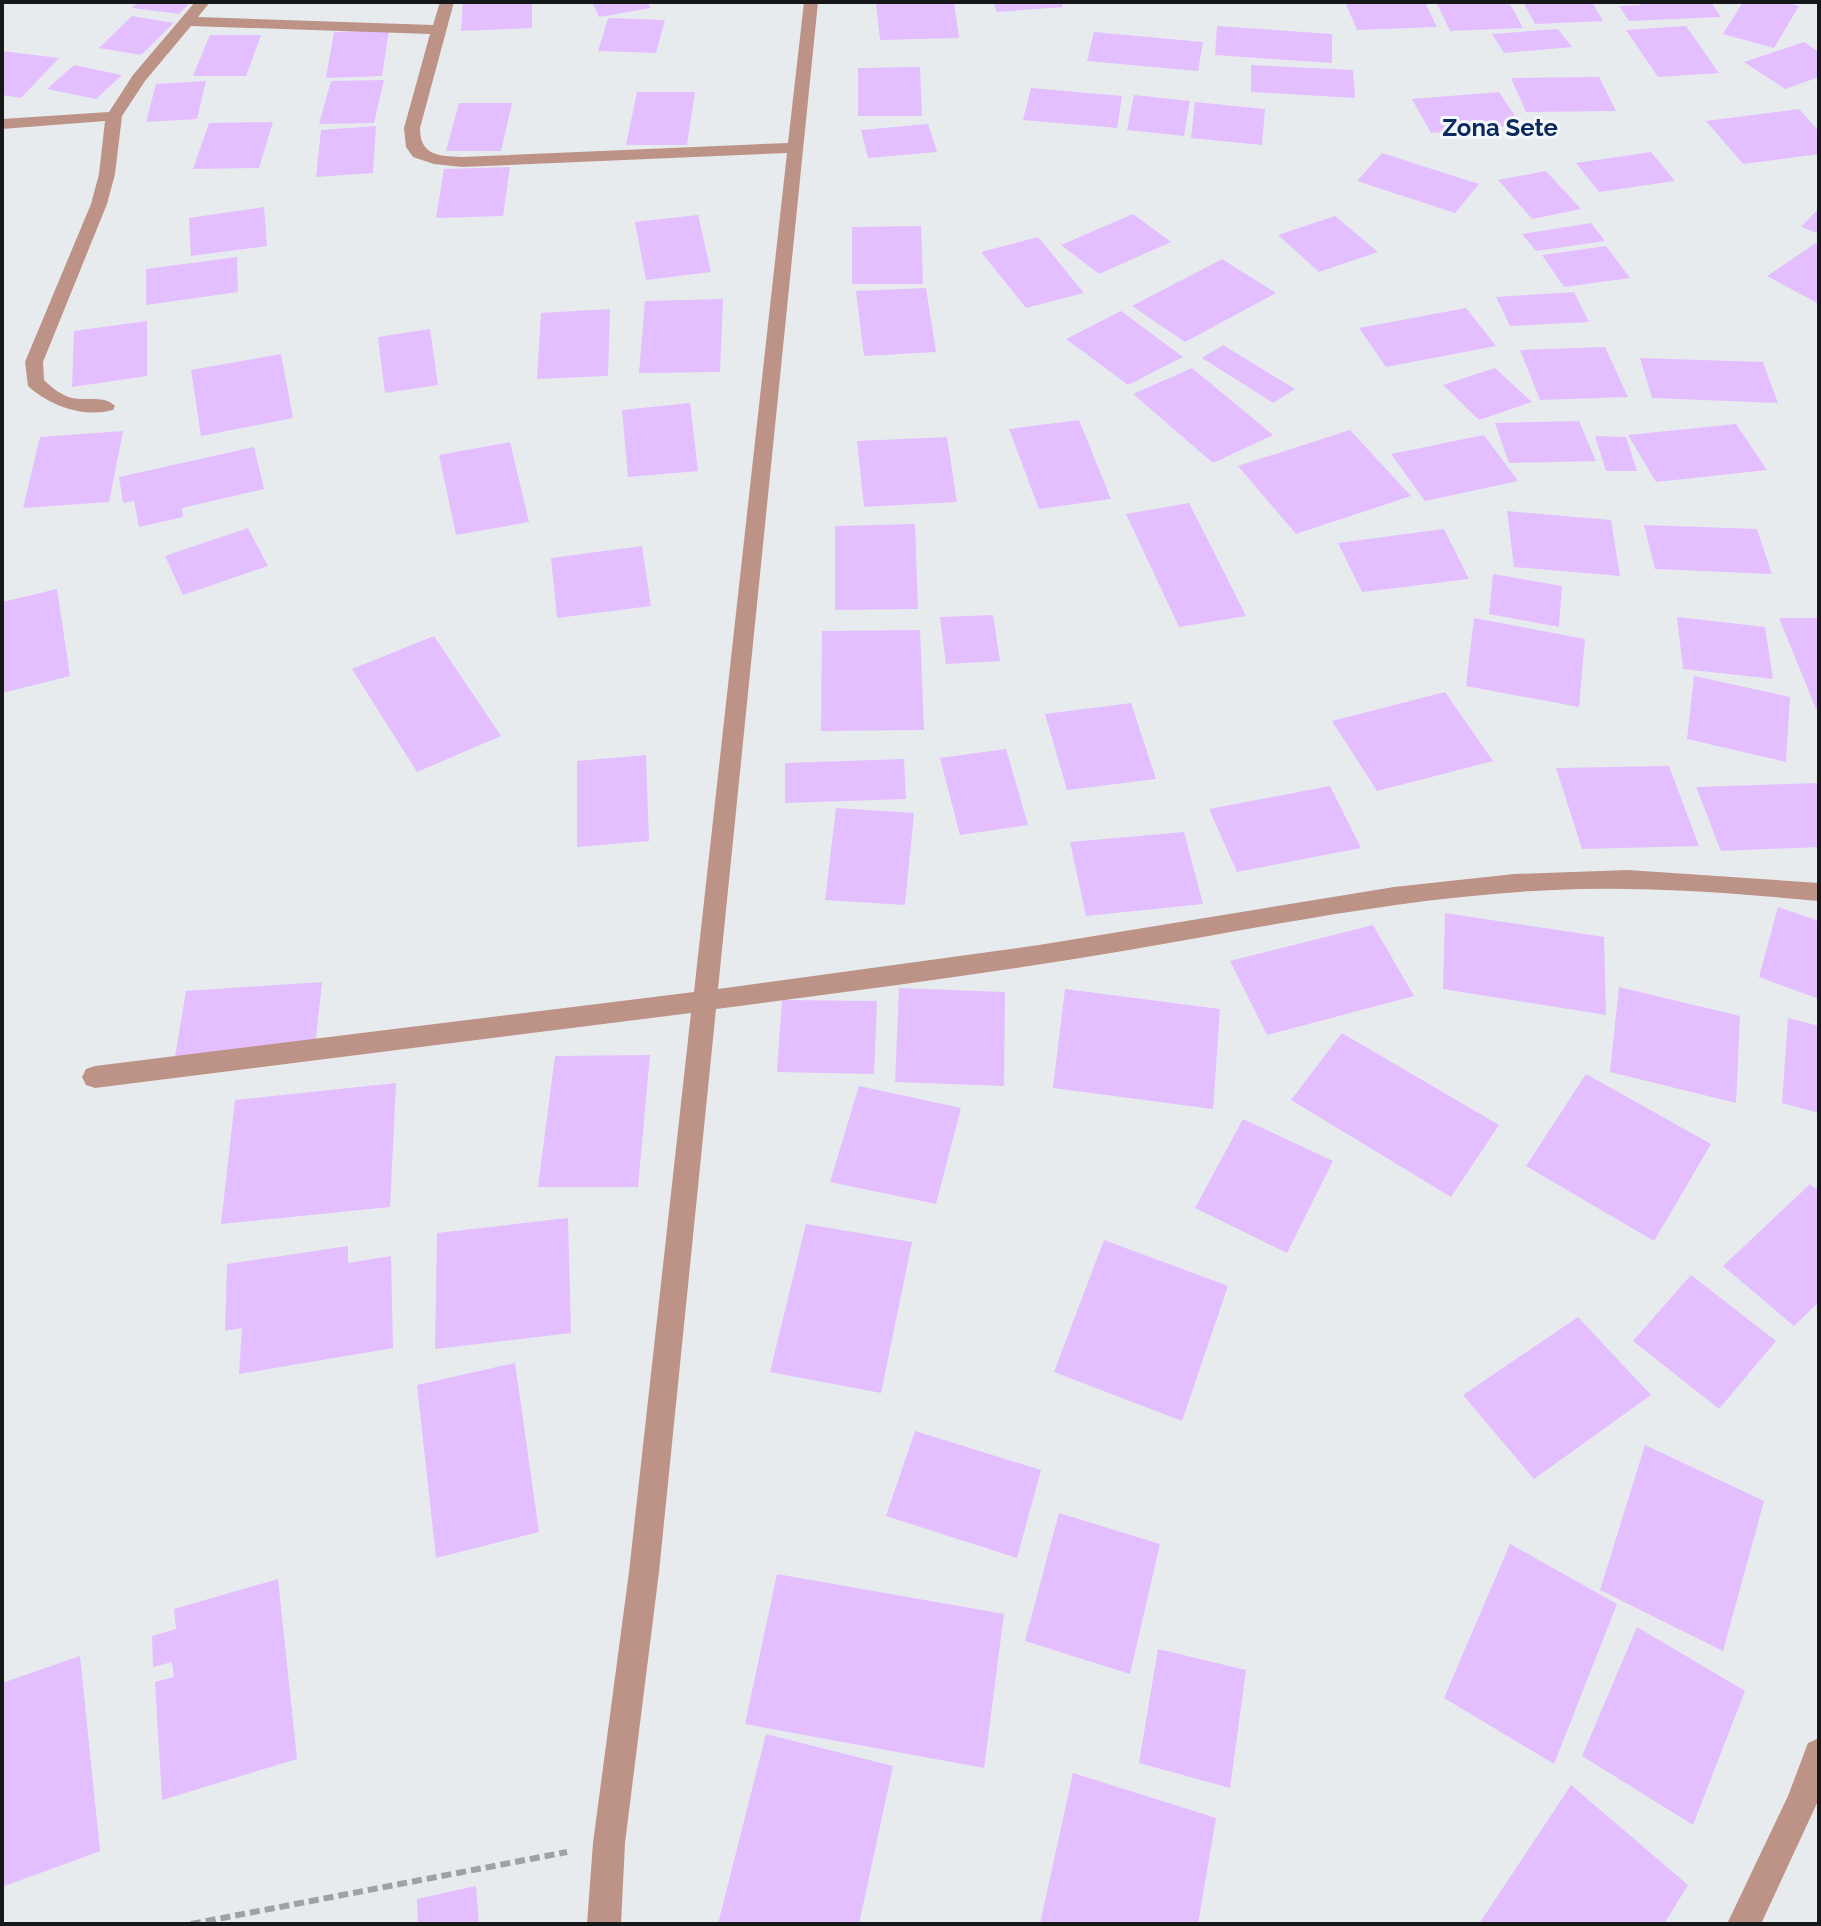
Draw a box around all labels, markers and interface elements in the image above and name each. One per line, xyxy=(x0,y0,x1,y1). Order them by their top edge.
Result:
district label: Zona Sete xyxy=(1442,113,1558,142)

